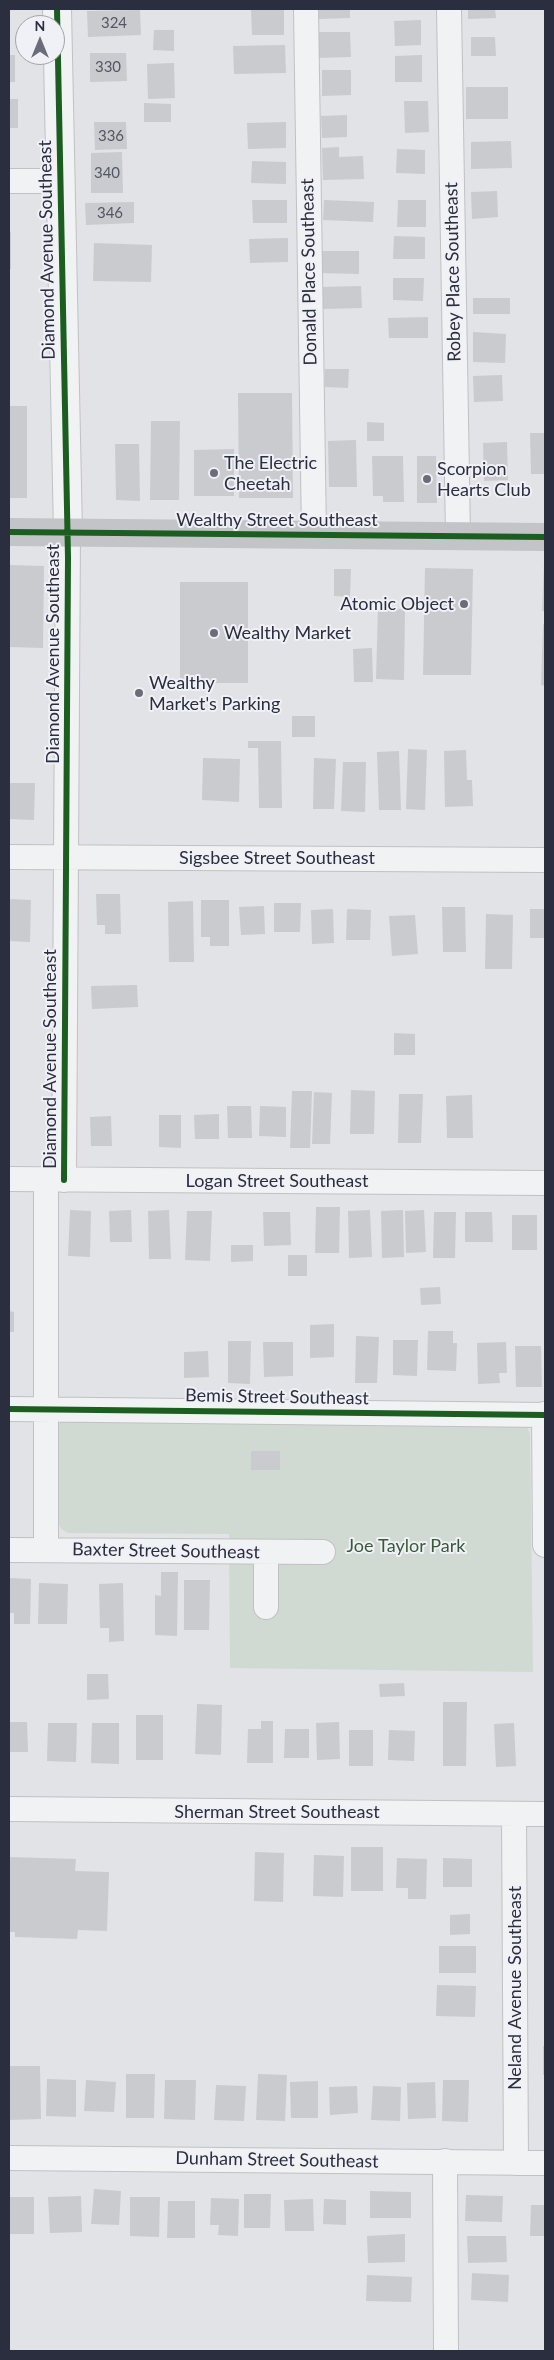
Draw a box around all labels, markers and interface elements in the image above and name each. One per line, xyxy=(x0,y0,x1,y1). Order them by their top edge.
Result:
house number: 324 xyxy=(101,14,127,32)
north arrow xyxy=(15,15,65,65)
text: N xyxy=(35,17,45,34)
house number: 330 xyxy=(95,58,121,76)
house number: 336 xyxy=(98,127,124,145)
street label: Diamond Avenue Southeast xyxy=(34,140,60,360)
house number: 340 xyxy=(94,164,120,182)
street label: Donald Place Southeast xyxy=(297,178,321,366)
street label: Robey Place Southeast xyxy=(441,182,465,362)
house number: 346 xyxy=(97,204,123,222)
place label: The Electric Cheetah xyxy=(224,452,317,494)
place label: Scorpion Hearts Club xyxy=(437,458,531,500)
marker: The Electric Cheetah xyxy=(208,467,220,479)
marker: Scorpion Hearts Club xyxy=(421,473,433,485)
street label: Wealthy Street Southeast xyxy=(176,509,378,531)
street label: Diamond Avenue Southeast xyxy=(42,544,64,764)
place label: Atomic Object xyxy=(340,593,454,615)
marker: Atomic Object xyxy=(458,598,470,610)
place label: Wealthy Market xyxy=(224,622,351,644)
marker: Wealthy Market xyxy=(208,627,220,639)
place label: Wealthy Market's Parking xyxy=(149,672,280,714)
marker: Wealthy Market's Parking xyxy=(133,687,145,699)
street label: Sigsbee Street Southeast xyxy=(179,847,375,869)
street label: Diamond Avenue Southeast xyxy=(39,949,61,1169)
street label: Logan Street Southeast xyxy=(186,1170,368,1192)
street label: Bemis Street Southeast xyxy=(185,1385,369,1409)
park label: Joe Taylor Park xyxy=(347,1535,465,1557)
street label: Baxter Street Southeast xyxy=(72,1539,260,1563)
street label: Sherman Street Southeast xyxy=(174,1801,380,1823)
street label: Neland Avenue Southeast xyxy=(504,1886,526,2090)
street label: Dunham Street Southeast xyxy=(175,2147,379,2173)

